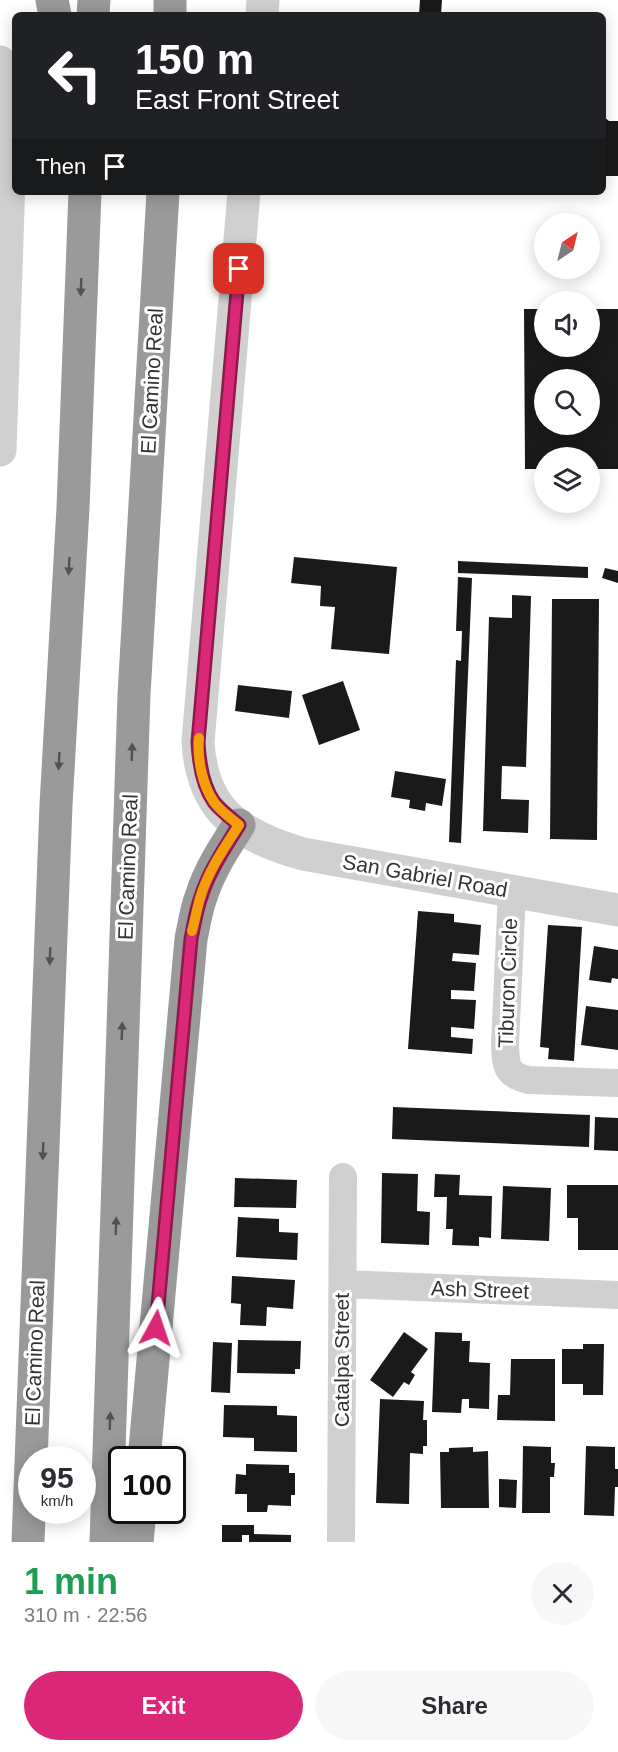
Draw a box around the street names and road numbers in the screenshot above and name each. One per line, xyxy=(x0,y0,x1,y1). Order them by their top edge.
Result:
street label: El Camino Real xyxy=(136,308,167,454)
street label: El Camino Real xyxy=(113,794,142,940)
street label: San Gabriel Road xyxy=(341,850,509,901)
street label: Tiburon Circle xyxy=(494,918,521,1048)
street label: Ash Street xyxy=(431,1276,530,1303)
street label: El Camino Real xyxy=(20,1280,49,1426)
street label: Catalpa Street xyxy=(330,1293,353,1427)

